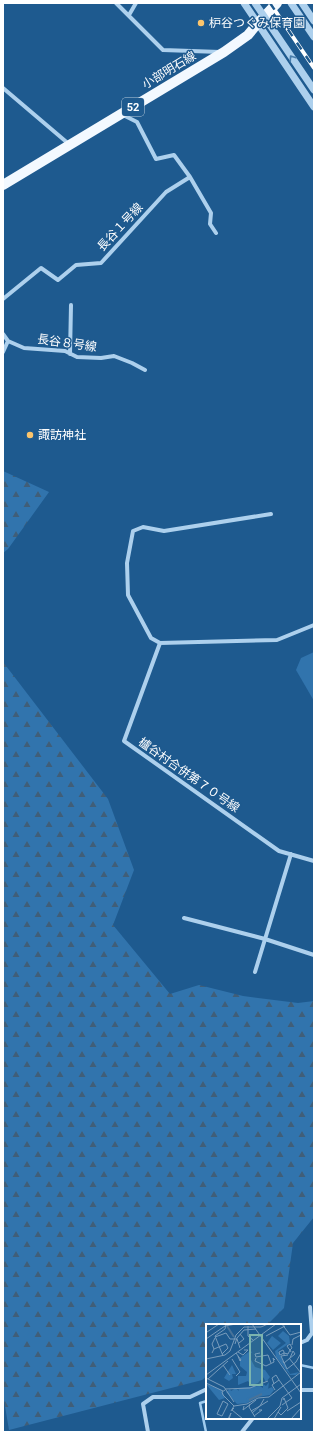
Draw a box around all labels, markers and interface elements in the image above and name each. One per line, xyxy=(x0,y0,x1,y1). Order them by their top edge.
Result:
place label: 枦谷つぐみ保育園 xyxy=(209,16,305,30)
marker: 枦谷つぐみ保育園 xyxy=(196,18,206,28)
street label: 小部明石線 xyxy=(140,49,198,91)
one-way arrow xyxy=(289,55,297,62)
road number: 52 xyxy=(122,98,144,116)
street label: 長谷１号線 xyxy=(94,200,146,254)
street label: 長谷８号線 xyxy=(36,332,98,354)
place label: 諏訪神社 xyxy=(38,428,86,442)
marker: 諏訪神社 xyxy=(25,430,35,440)
street label: 櫨谷村合併第７０号線 xyxy=(136,735,242,815)
inset map xyxy=(206,1324,301,1419)

